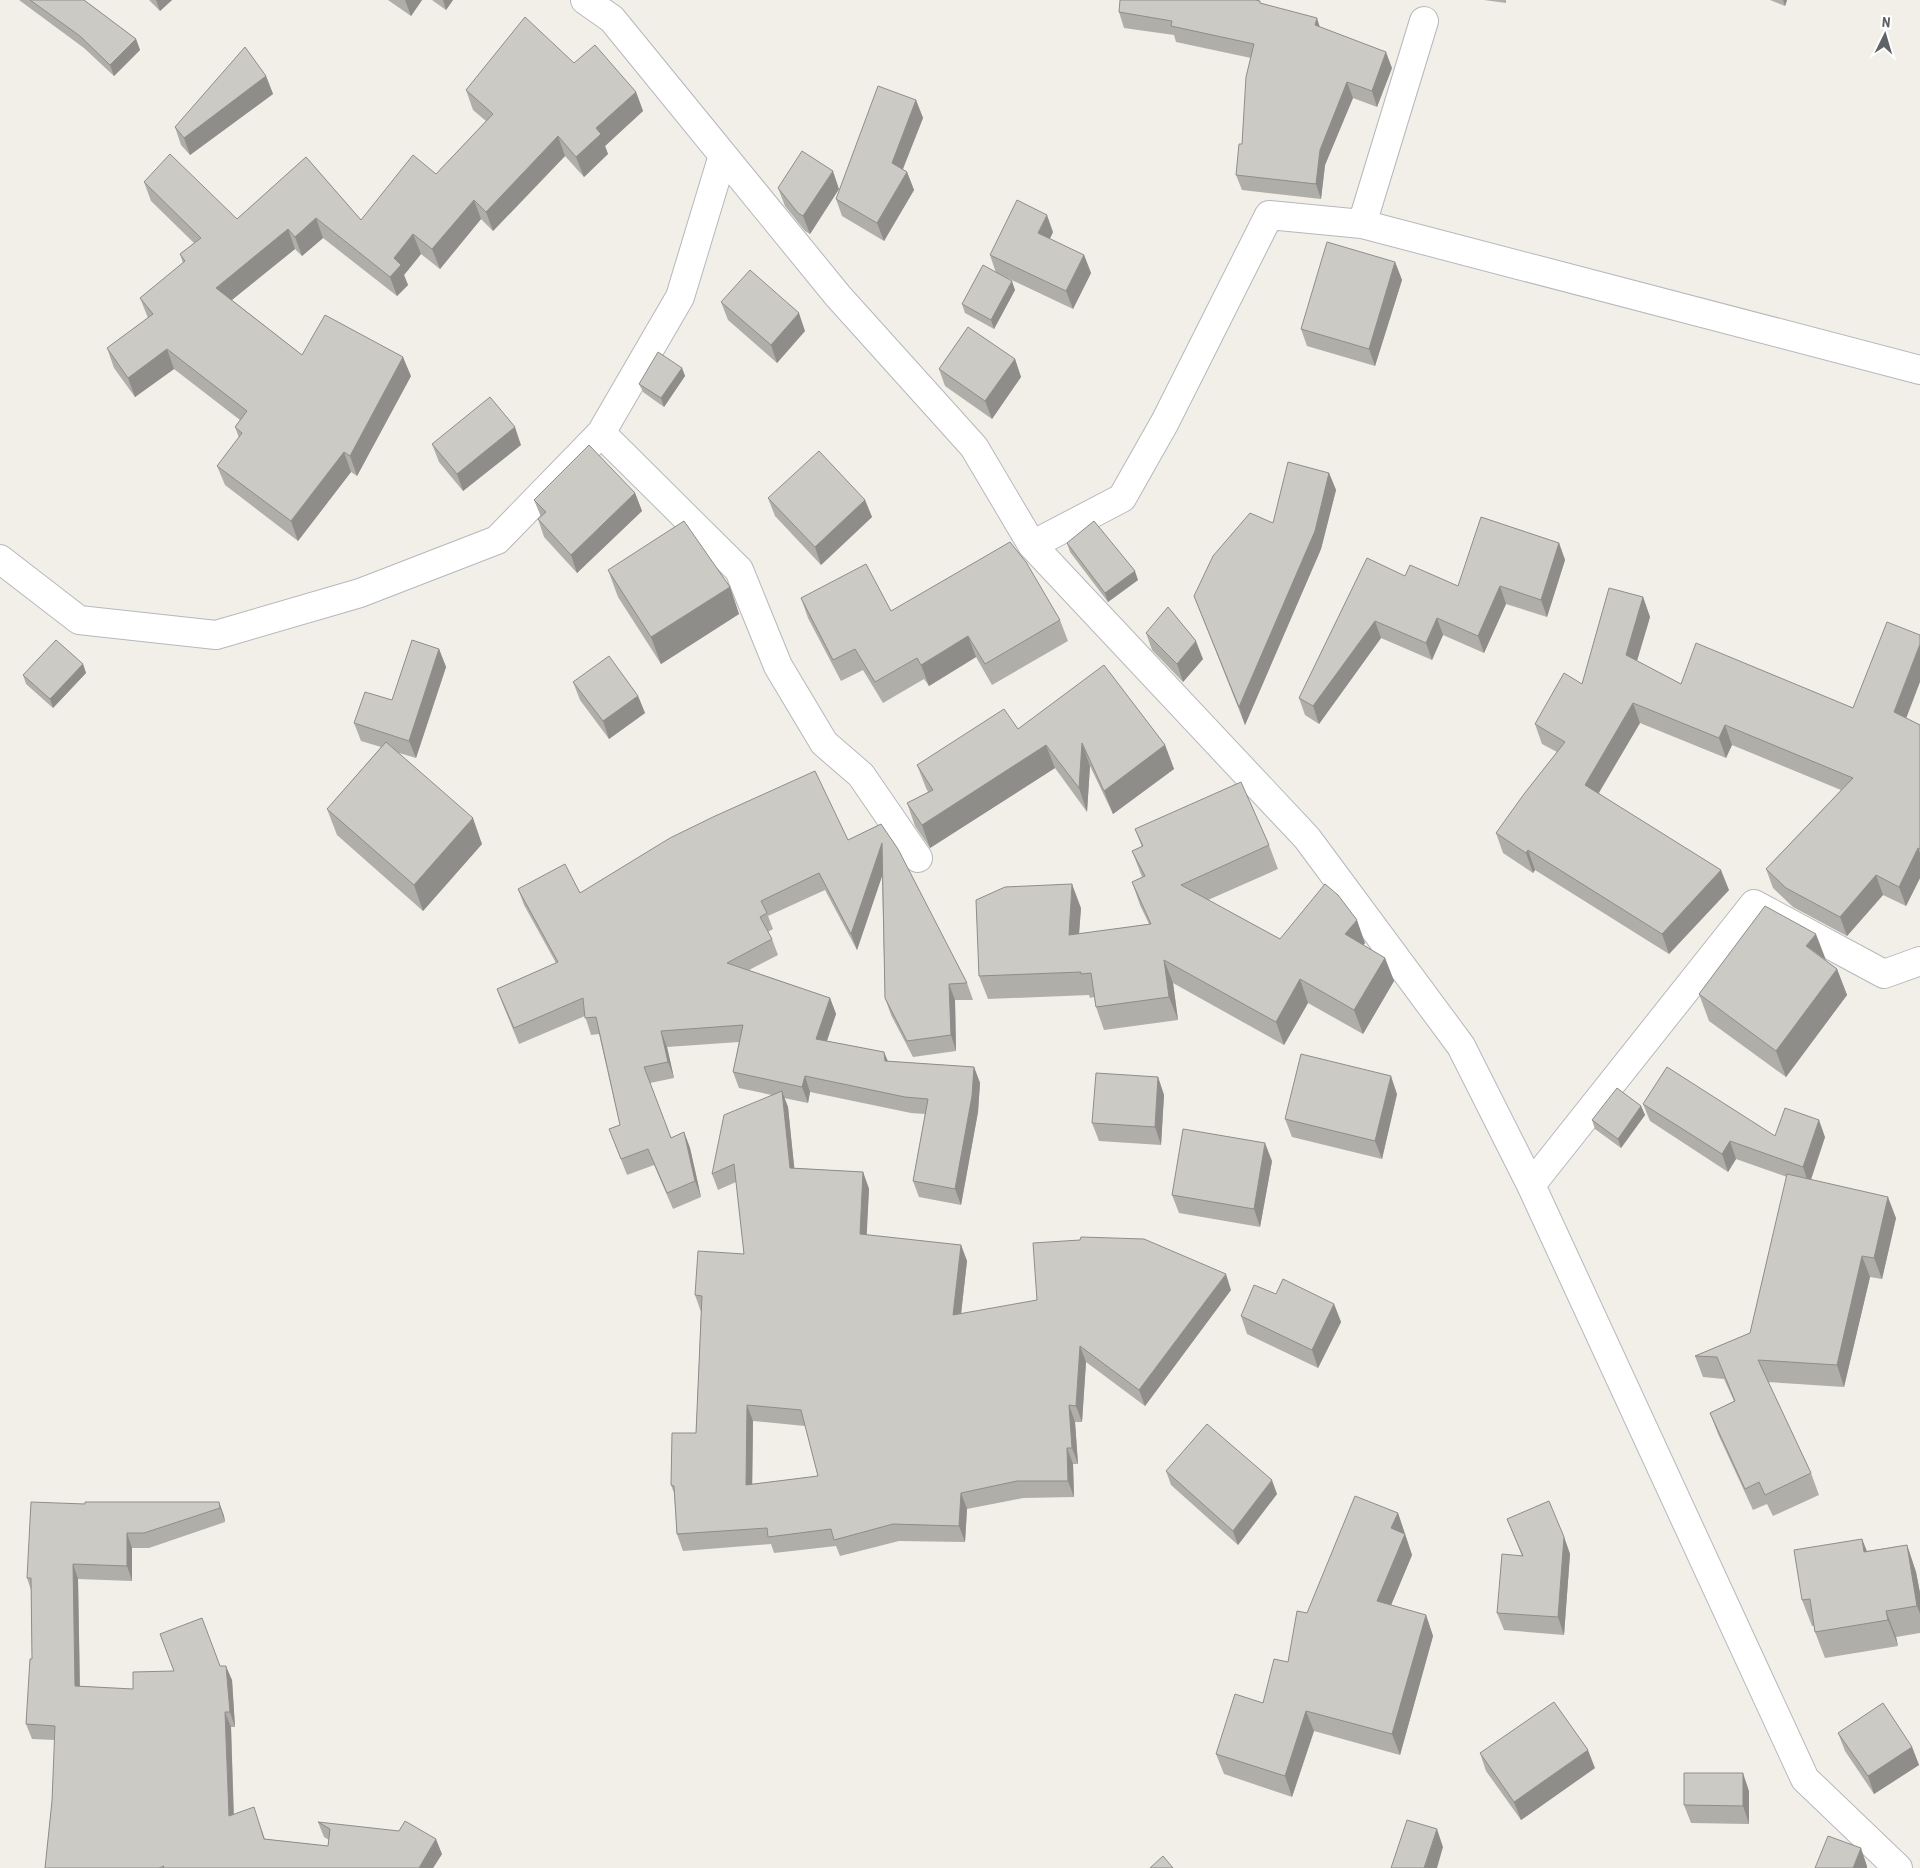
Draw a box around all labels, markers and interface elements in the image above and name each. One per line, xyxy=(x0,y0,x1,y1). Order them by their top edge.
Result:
north arrow xyxy=(1860,10,1910,60)
text: N xyxy=(1881,14,1891,30)

